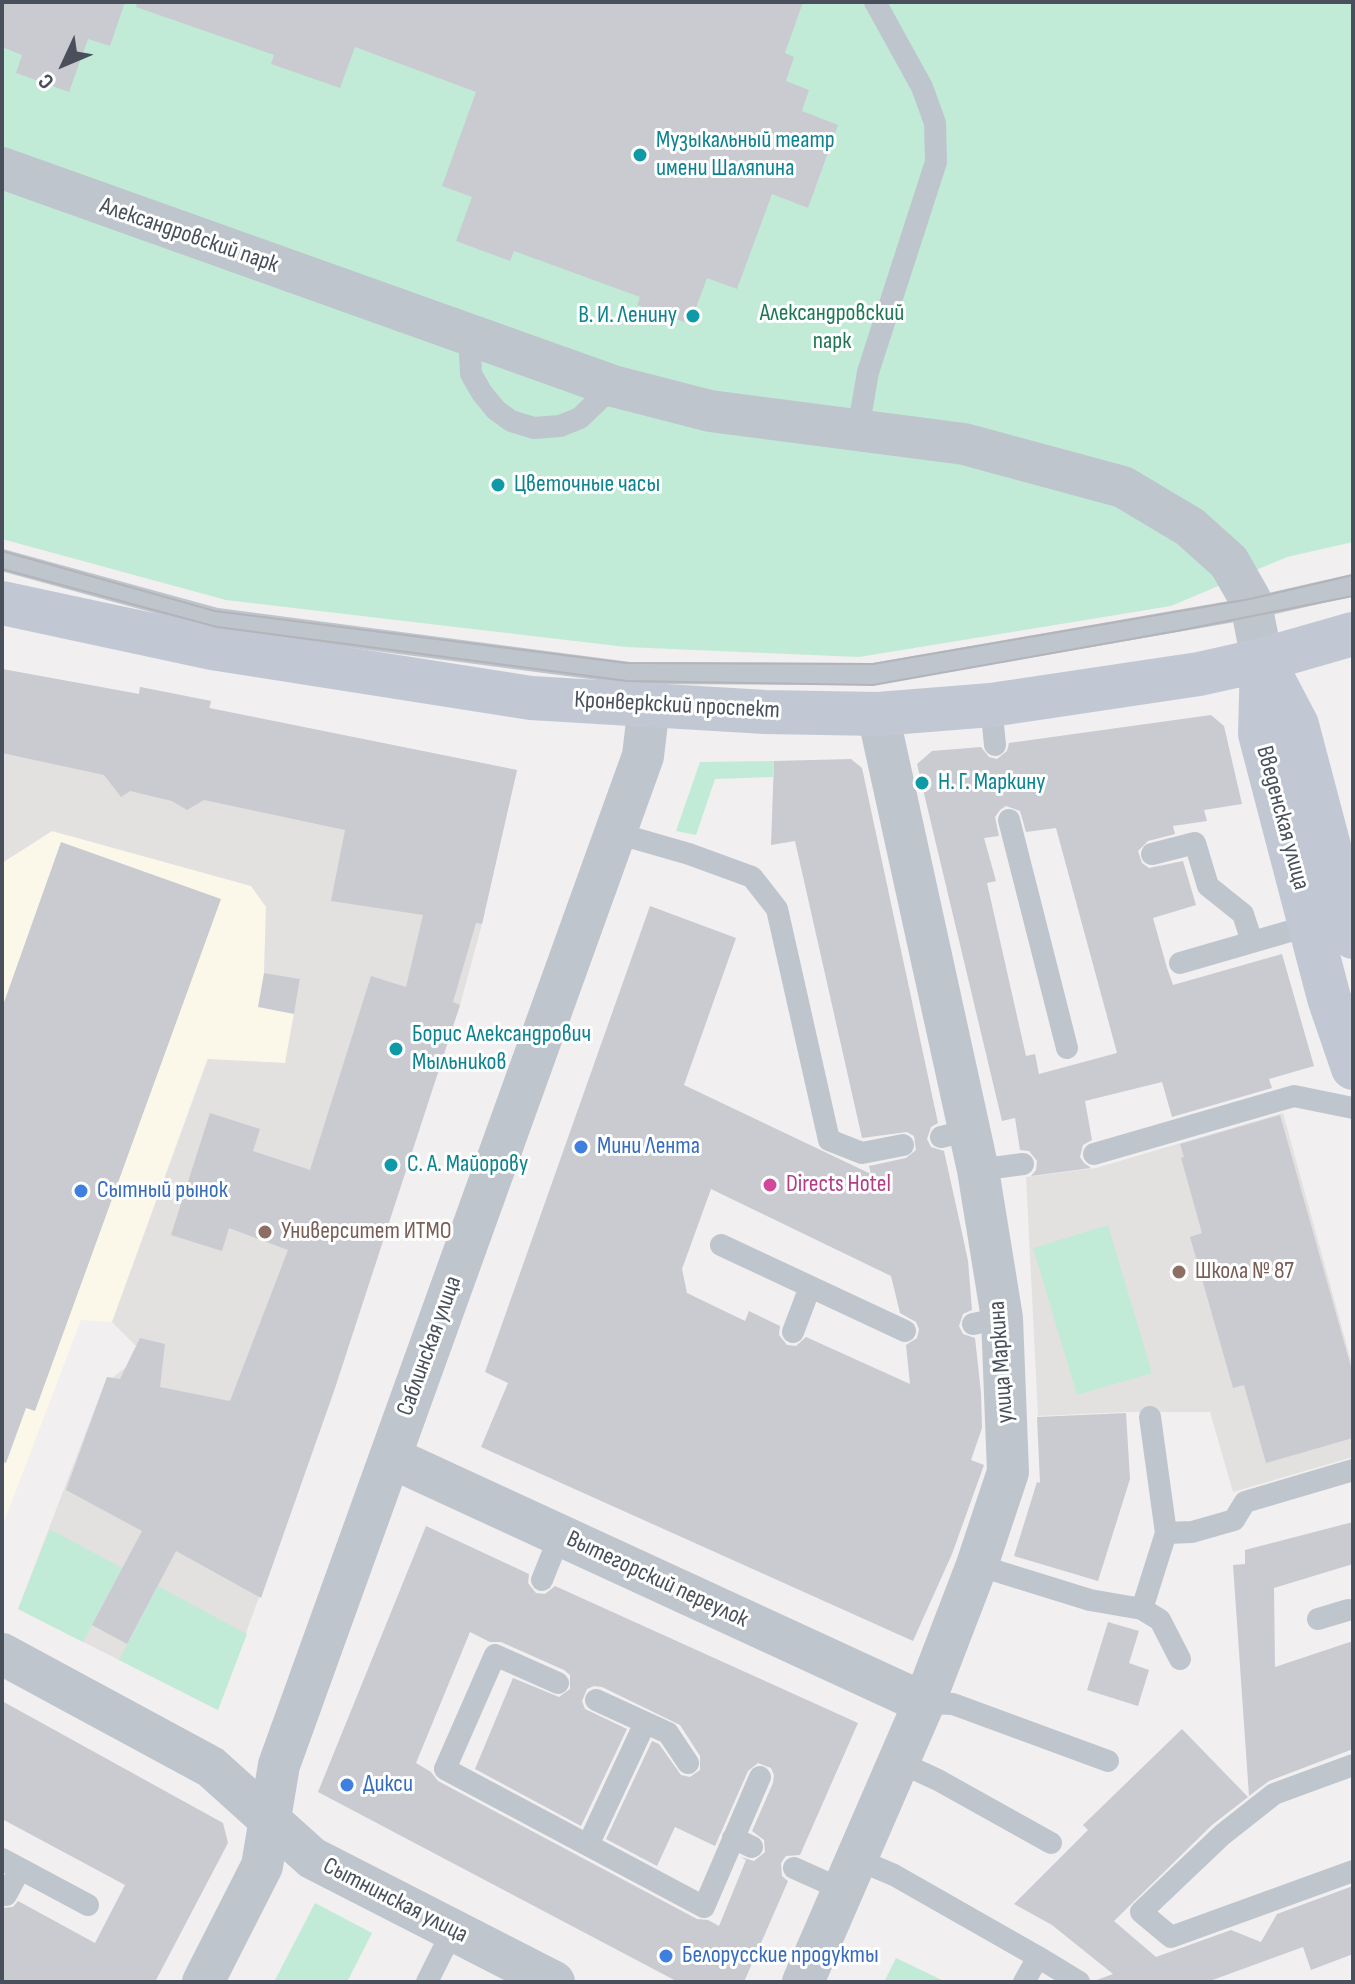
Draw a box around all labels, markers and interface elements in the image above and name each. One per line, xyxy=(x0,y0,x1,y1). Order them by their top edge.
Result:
north arrow xyxy=(24,24,104,104)
text: С xyxy=(33,68,60,94)
place label: Музыкальный театр имени Шаляпина xyxy=(656,127,835,183)
marker: Музыкальный театр имени Шаляпина xyxy=(631,146,649,164)
street label: Александровский парк xyxy=(96,192,282,280)
park label: Александровский парк xyxy=(760,300,904,356)
place label: В. И. Ленину xyxy=(578,302,677,330)
marker: В. И. Ленину xyxy=(684,307,702,325)
place label: Цветочные часы xyxy=(514,471,660,499)
marker: Цветочные часы xyxy=(489,476,507,494)
street label: Кронверкский проспект xyxy=(574,686,780,726)
street label: Введенская улица xyxy=(1249,743,1315,893)
place label: Н. Г. Маркину xyxy=(938,769,1045,797)
marker: Н. Г. Маркину xyxy=(913,774,931,792)
place label: Борис Александрович Мыльников xyxy=(412,1021,591,1077)
marker: Борис Александрович Мыльников xyxy=(387,1040,405,1058)
place label: Мини Лента xyxy=(597,1133,700,1161)
marker: Мини Лента xyxy=(572,1138,590,1156)
place label: С. А. Майорову xyxy=(407,1151,528,1179)
marker: С. А. Майорову xyxy=(382,1156,400,1174)
place label: Directs Hotel xyxy=(786,1171,891,1199)
marker: Directs Hotel xyxy=(761,1176,779,1194)
place label: Сытный рынок xyxy=(97,1177,228,1205)
marker: Сытный рынок xyxy=(72,1182,90,1200)
place label: Университет ИТМО xyxy=(281,1218,452,1246)
marker: Университет ИТМО xyxy=(256,1223,274,1241)
place label: Школа № 87 xyxy=(1195,1258,1294,1286)
marker: Школа № 87 xyxy=(1170,1263,1188,1281)
street label: Саблинская улица xyxy=(391,1272,469,1420)
street label: улица Маркина xyxy=(983,1300,1021,1424)
street label: Вытегорский переулок xyxy=(562,1525,752,1635)
place label: Дикси xyxy=(363,1771,413,1799)
marker: Дикси xyxy=(338,1776,356,1794)
street label: Сытнинская улица xyxy=(318,1852,472,1950)
place label: Белорусские продукты xyxy=(682,1942,879,1970)
marker: Белорусские продукты xyxy=(657,1947,675,1965)

